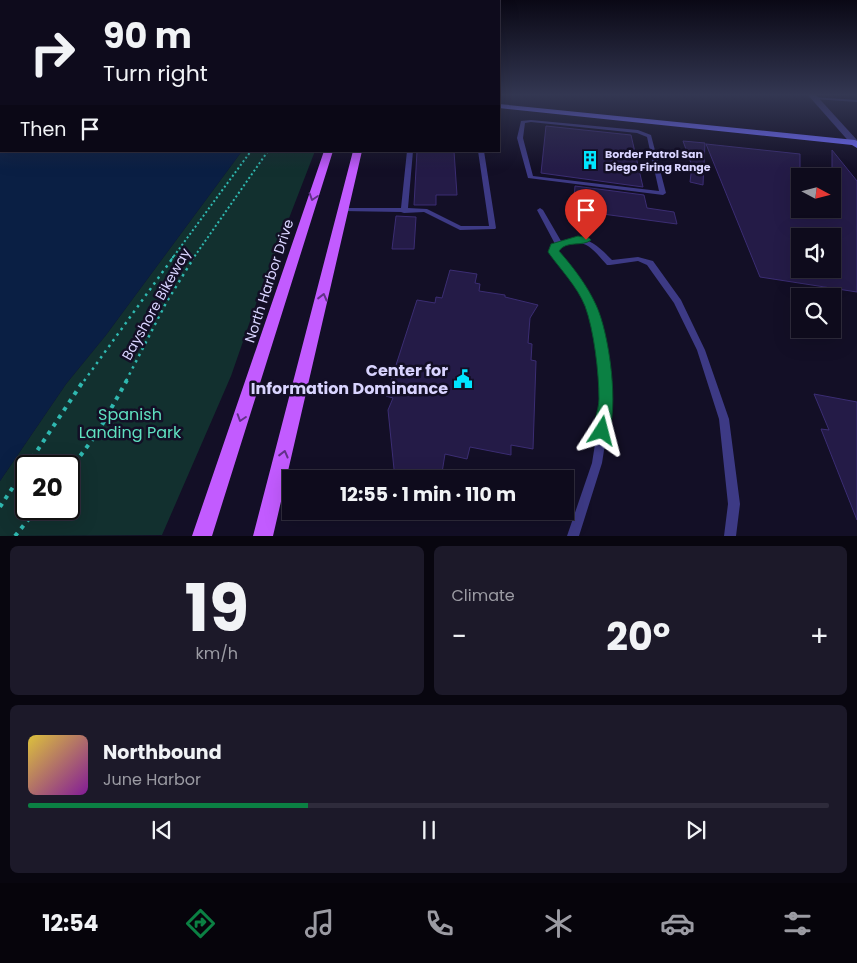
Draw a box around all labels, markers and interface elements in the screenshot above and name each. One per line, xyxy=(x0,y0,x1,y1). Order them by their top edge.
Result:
text: 90 m xyxy=(103,11,192,60)
icon: right xyxy=(20,20,85,85)
text: Turn right xyxy=(103,58,208,89)
icon: arrive xyxy=(76,115,104,143)
text: Then xyxy=(20,116,66,143)
place label: Border Patrol San Diego Firing Range xyxy=(605,146,711,175)
building icon: Border Patrol San Diego Firing Range xyxy=(579,149,601,171)
north arrow xyxy=(791,168,841,218)
map controls xyxy=(791,168,841,338)
pin xyxy=(565,189,607,240)
one-way arrow xyxy=(309,193,319,201)
icon: arrive xyxy=(572,196,600,224)
street label: North Harbor Drive xyxy=(240,216,298,345)
button: sound xyxy=(791,228,841,278)
street label: Bayshore Bikeway xyxy=(117,244,195,364)
button: search xyxy=(791,288,841,338)
one-way arrow xyxy=(317,292,328,301)
place label: Center for Information Dominance xyxy=(251,359,448,400)
public building icon: Center for Information Dominance xyxy=(452,368,474,390)
park label: Spanish Landing Park xyxy=(79,403,182,444)
position arrow xyxy=(575,404,627,456)
one-way arrow xyxy=(237,414,247,422)
one-way arrow xyxy=(278,450,289,459)
speed limit sign: 20 xyxy=(15,455,80,520)
text: 12:55 · 1 min · 110 m xyxy=(340,481,516,508)
text: 19 xyxy=(185,563,249,654)
text: Climate xyxy=(452,584,515,607)
text: 20° xyxy=(606,610,670,663)
text: − xyxy=(452,617,467,656)
text: + xyxy=(810,617,829,656)
text: km/h xyxy=(195,642,238,665)
text: Northbound xyxy=(103,739,222,766)
text: June Harbor xyxy=(103,768,201,791)
icon: previous xyxy=(148,816,176,844)
icon: pause xyxy=(415,816,443,844)
icon: next xyxy=(682,816,710,844)
icon: directions xyxy=(183,906,218,941)
icon: music xyxy=(302,906,337,941)
icon: phone xyxy=(422,906,457,941)
icon: climate xyxy=(541,906,576,941)
icon: car xyxy=(660,906,695,941)
icon: filters xyxy=(780,906,815,941)
text: 12:54 xyxy=(42,908,98,939)

